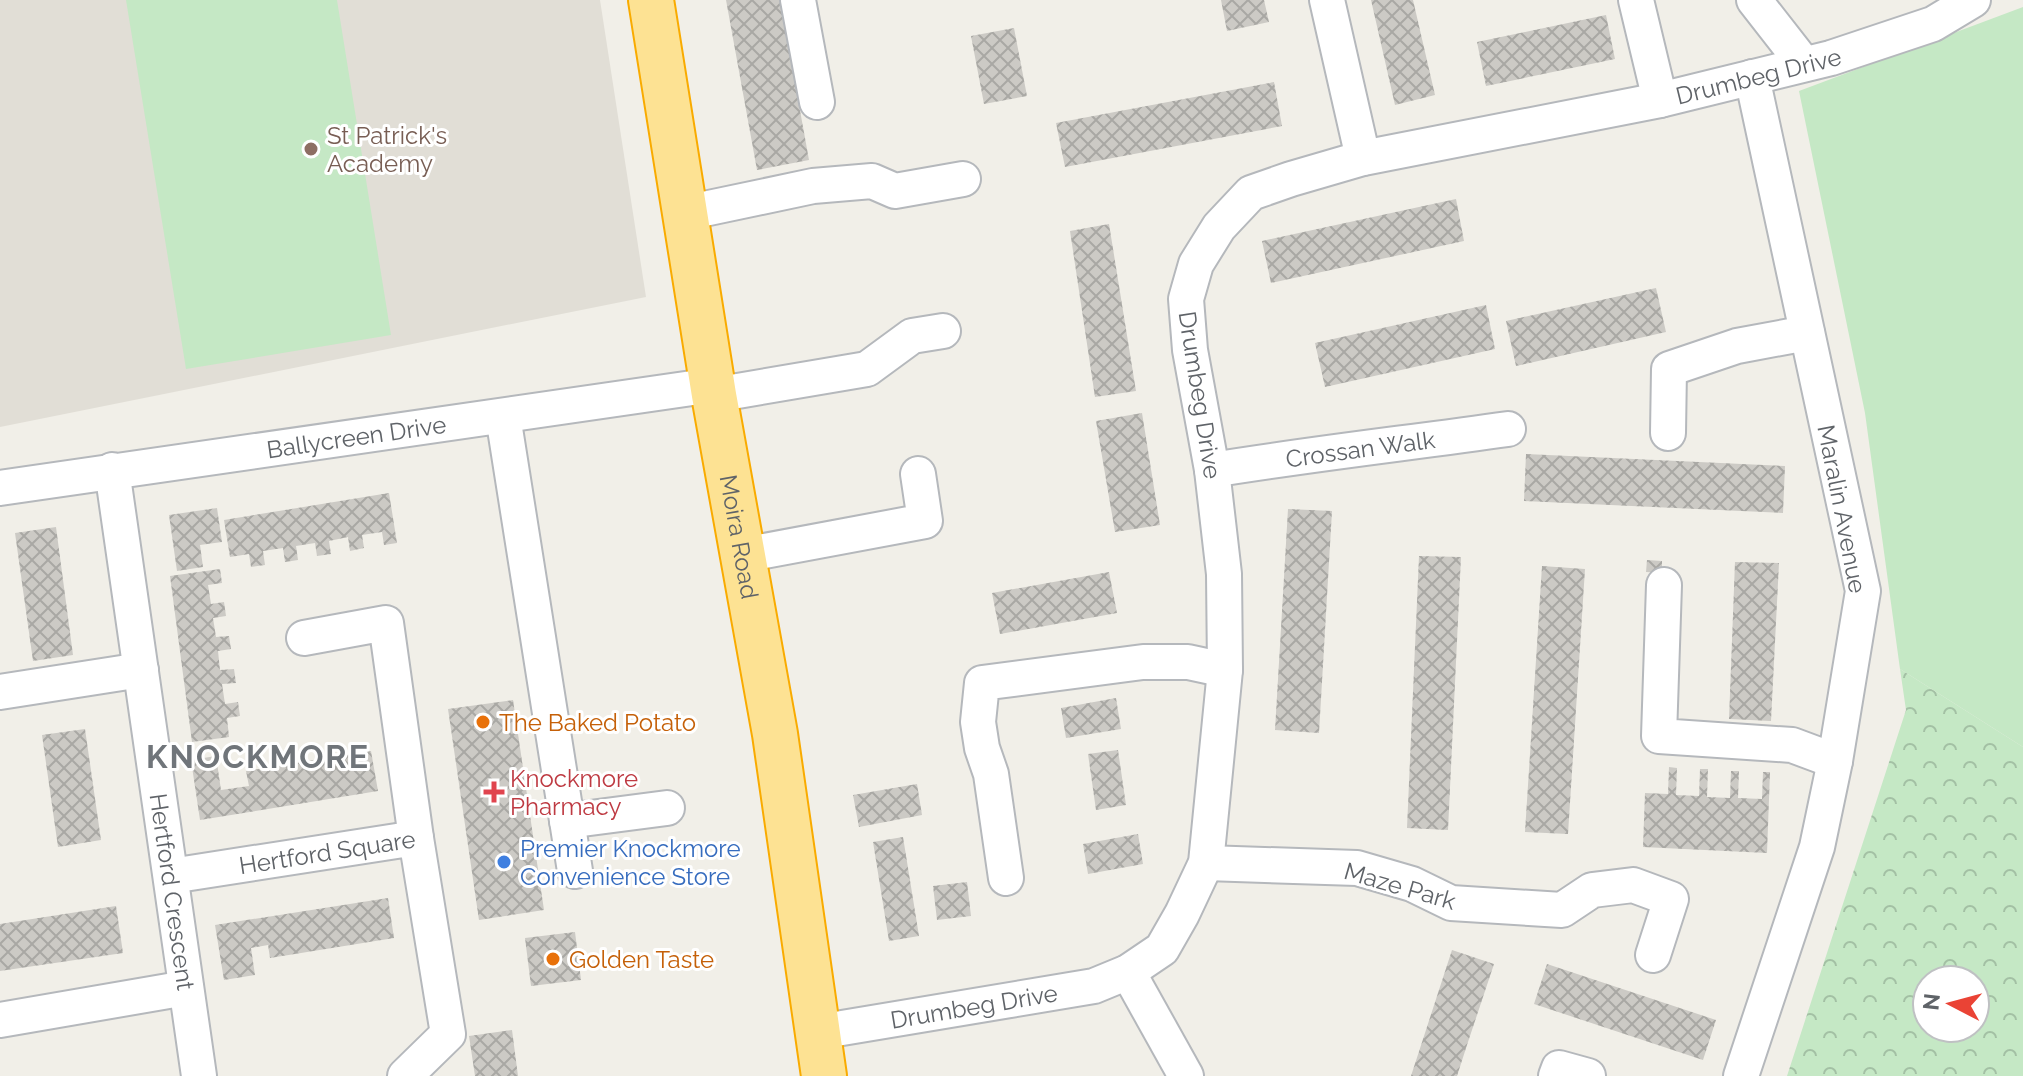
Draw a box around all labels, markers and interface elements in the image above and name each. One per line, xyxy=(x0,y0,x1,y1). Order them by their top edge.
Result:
street label: Drumbeg Drive xyxy=(1673,41,1845,110)
place label: St Patrick's Academy xyxy=(327,121,447,178)
marker: St Patrick's Academy xyxy=(302,140,320,158)
street label: Drumbeg Drive xyxy=(1172,309,1228,481)
street label: Ballycreen Drive xyxy=(265,409,448,464)
street label: Maralin Avenue xyxy=(1811,422,1873,596)
street label: Crossan Walk xyxy=(1284,424,1437,473)
street label: Moira Road xyxy=(714,472,765,601)
place label: The Baked Potato xyxy=(499,708,696,737)
marker: The Baked Potato xyxy=(474,713,492,731)
district label: KNOCKMORE xyxy=(146,738,370,775)
place label: Knockmore Pharmacy xyxy=(510,764,638,821)
marker: Knockmore Pharmacy xyxy=(485,783,503,801)
street label: Hertford Crescent xyxy=(144,791,201,992)
street label: Hertford Square xyxy=(237,824,417,880)
place label: Premier Knockmore Convenience Store xyxy=(520,834,740,891)
marker: Premier Knockmore Convenience Store xyxy=(495,853,513,871)
street label: Maze Park xyxy=(1341,856,1459,916)
place label: Golden Taste xyxy=(569,945,714,974)
marker: Golden Taste xyxy=(544,950,562,968)
north arrow xyxy=(1911,964,1991,1044)
street label: Drumbeg Drive xyxy=(888,978,1060,1034)
text: N xyxy=(1917,992,1945,1012)

